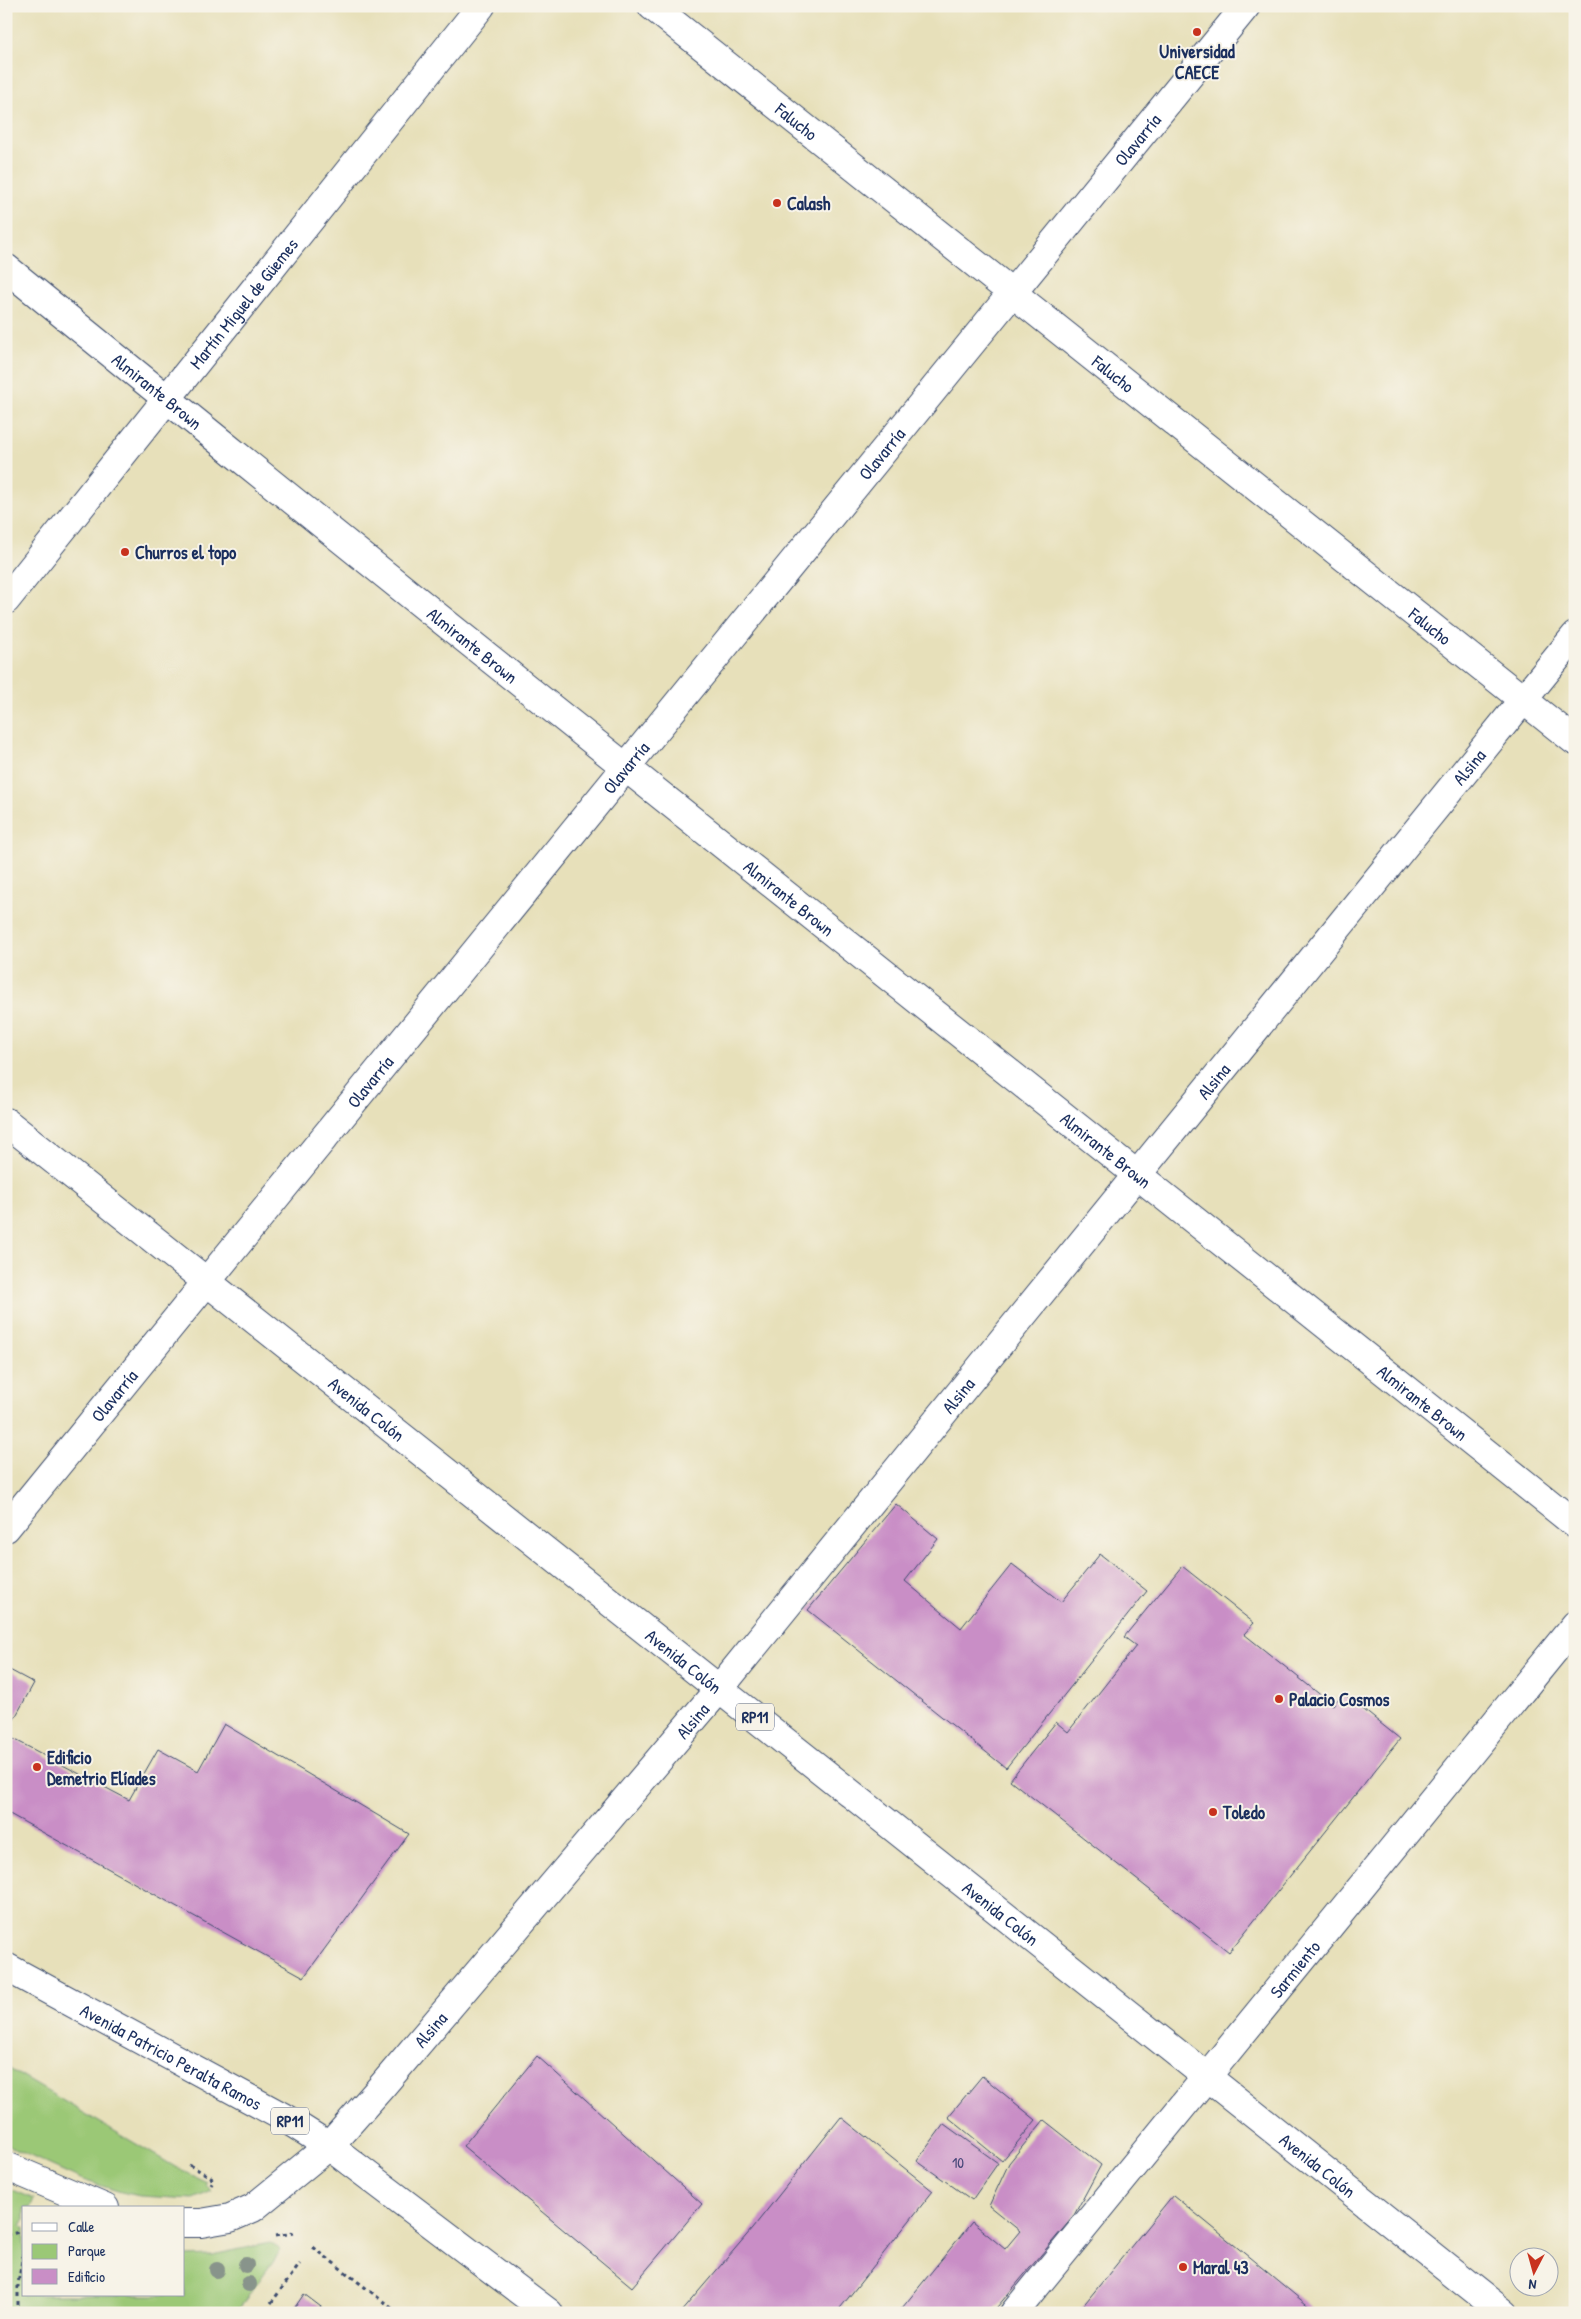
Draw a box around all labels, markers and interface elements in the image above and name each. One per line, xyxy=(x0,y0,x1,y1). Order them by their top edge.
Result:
marker: Universidad CAECE xyxy=(1191,26,1203,38)
place label: Universidad CAECE xyxy=(1159,39,1235,85)
street label: Falucho xyxy=(770,96,823,146)
street label: Olavarría xyxy=(1108,108,1166,171)
place label: Calash xyxy=(787,191,831,216)
marker: Calash xyxy=(771,197,783,209)
street label: Martín Miguel de Güemes xyxy=(183,232,303,374)
street label: Almirante Brown xyxy=(107,347,208,435)
street label: Falucho xyxy=(1086,348,1140,398)
street label: Olavarría xyxy=(852,422,910,485)
place label: Churros el topo xyxy=(135,540,237,566)
marker: Churros el topo xyxy=(119,546,131,558)
street label: Almirante Brown xyxy=(422,601,523,689)
street label: Falucho xyxy=(1403,601,1457,650)
street label: Olavarría xyxy=(597,736,655,799)
street label: Alsina xyxy=(1447,743,1491,790)
street label: Almirante Brown xyxy=(739,854,840,942)
street label: Olavarría xyxy=(341,1050,399,1113)
street label: Alsina xyxy=(1191,1058,1236,1104)
street label: Almirante Brown xyxy=(1056,1106,1157,1194)
street label: Almirante Brown xyxy=(1372,1358,1473,1446)
street label: Olavarría xyxy=(85,1364,143,1427)
street label: Avenida Colón xyxy=(323,1371,410,1447)
street label: Alsina xyxy=(936,1372,980,1419)
street label: Avenida Colón xyxy=(640,1623,727,1699)
place label: Palacio Cosmos xyxy=(1289,1687,1390,1712)
marker: Palacio Cosmos xyxy=(1273,1693,1285,1705)
street label: Alsina xyxy=(670,1697,715,1744)
road number: RP11 xyxy=(736,1704,774,1730)
place label: Edificio Demetrio Elíades xyxy=(47,1745,156,1791)
marker: Edificio Demetrio Elíades xyxy=(31,1761,43,1773)
place label: Toledo xyxy=(1222,1800,1266,1825)
marker: Toledo xyxy=(1207,1806,1219,1818)
street label: Avenida Colón xyxy=(958,1875,1044,1951)
street label: Sarmiento xyxy=(1264,1935,1326,2003)
street label: Avenida Patricio Peralta Ramos xyxy=(76,1997,266,2116)
street label: Alsina xyxy=(408,2006,453,2053)
road number: RP11 xyxy=(271,2108,309,2134)
street label: Avenida Colón xyxy=(1275,2127,1361,2203)
house number: 10 xyxy=(952,2152,964,2173)
legend xyxy=(22,2206,185,2296)
text: Calle xyxy=(68,2216,95,2237)
text: Parque xyxy=(68,2240,106,2261)
north arrow xyxy=(1508,2246,1558,2296)
place label: Maral 43 xyxy=(1193,2255,1249,2280)
marker: Maral 43 xyxy=(1177,2261,1189,2273)
text: Edificio xyxy=(68,2266,105,2287)
text: N xyxy=(1527,2276,1537,2295)

